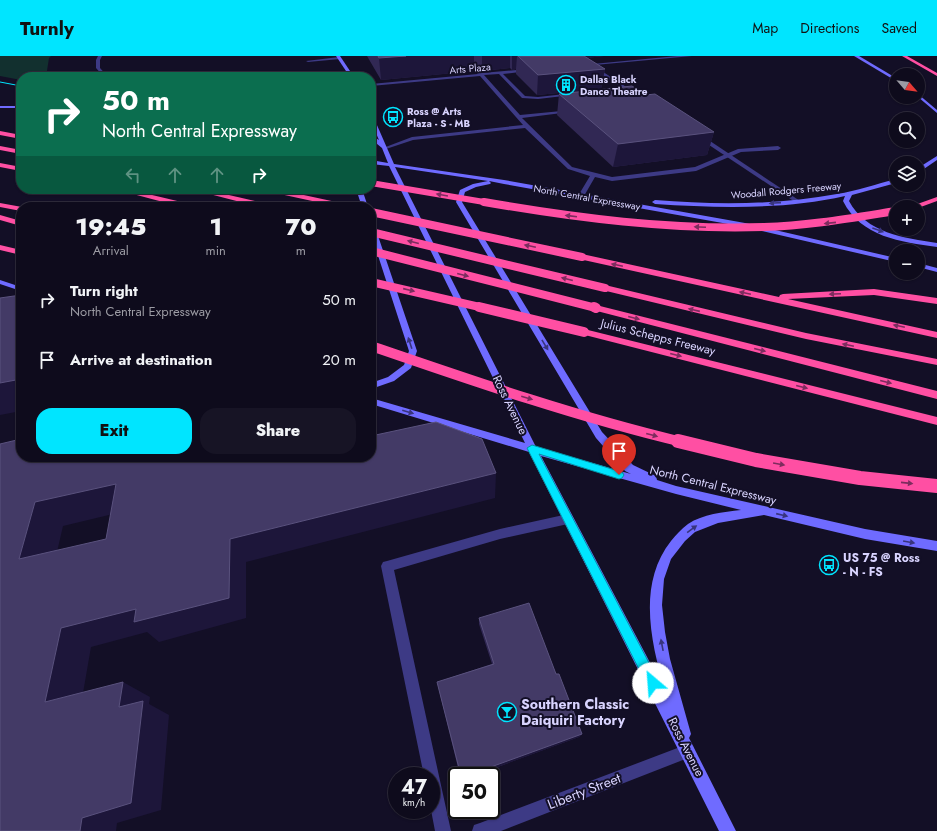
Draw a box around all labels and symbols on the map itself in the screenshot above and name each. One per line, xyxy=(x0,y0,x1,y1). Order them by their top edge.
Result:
street label: Arts Plaza xyxy=(449,59,492,78)
north arrow xyxy=(889,68,925,104)
place label: Dallas Black Dance Theatre xyxy=(580,72,648,99)
building icon: Dallas Black Dance Theatre xyxy=(555,74,577,96)
place label: Ross @ Arts Plaza - S - MB xyxy=(407,104,471,131)
bus stop icon: Ross @ Arts Plaza - S - MB xyxy=(382,106,404,128)
street label: Woodall Rodgers Freeway xyxy=(730,178,842,203)
street label: North Central Expressway xyxy=(532,181,642,214)
one-way arrow xyxy=(436,192,449,198)
one-way arrow xyxy=(769,199,781,206)
one-way arrow xyxy=(565,212,577,219)
one-way arrow xyxy=(824,220,836,226)
one-way arrow xyxy=(694,224,706,231)
one-way arrow xyxy=(872,228,884,234)
one-way arrow xyxy=(407,239,419,245)
one-way arrow xyxy=(524,243,536,249)
one-way arrow xyxy=(611,262,624,268)
one-way arrow xyxy=(457,272,469,278)
one-way arrow xyxy=(560,276,573,282)
one-way arrow xyxy=(403,288,415,294)
one-way arrow xyxy=(738,289,751,295)
one-way arrow xyxy=(829,290,841,297)
one-way arrow xyxy=(688,306,701,312)
street label: Julius Schepps Freeway xyxy=(597,314,718,360)
one-way arrow xyxy=(628,315,640,321)
one-way arrow xyxy=(893,323,905,329)
one-way arrow xyxy=(407,336,413,348)
one-way arrow xyxy=(541,339,548,351)
one-way arrow xyxy=(842,341,855,347)
one-way arrow xyxy=(754,347,766,353)
one-way arrow xyxy=(670,352,682,358)
street label: Ross Avenue xyxy=(488,372,532,438)
one-way arrow xyxy=(880,380,892,386)
one-way arrow xyxy=(796,384,808,390)
one-way arrow xyxy=(522,395,534,401)
one-way arrow xyxy=(403,409,415,415)
one-way arrow xyxy=(646,432,658,438)
pin xyxy=(602,434,636,475)
street label: North Central Expressway xyxy=(648,461,779,510)
one-way arrow xyxy=(773,461,785,467)
one-way arrow xyxy=(901,480,913,486)
one-way arrow xyxy=(776,512,788,518)
one-way arrow xyxy=(687,524,698,533)
one-way arrow xyxy=(903,539,915,545)
place label: US 75 @ Ross - N - FS xyxy=(843,549,920,581)
bus stop icon: US 75 @ Ross - N - FS xyxy=(818,554,840,576)
one-way arrow xyxy=(658,639,664,652)
position arrow xyxy=(632,662,674,704)
place label: Southern Classic Daiquiri Factory xyxy=(521,694,629,730)
bar icon: Southern Classic Daiquiri Factory xyxy=(496,701,518,723)
street label: Ross Avenue xyxy=(663,714,709,780)
speed limit sign: 50 xyxy=(448,767,500,819)
street label: Liberty Street xyxy=(544,768,624,814)

